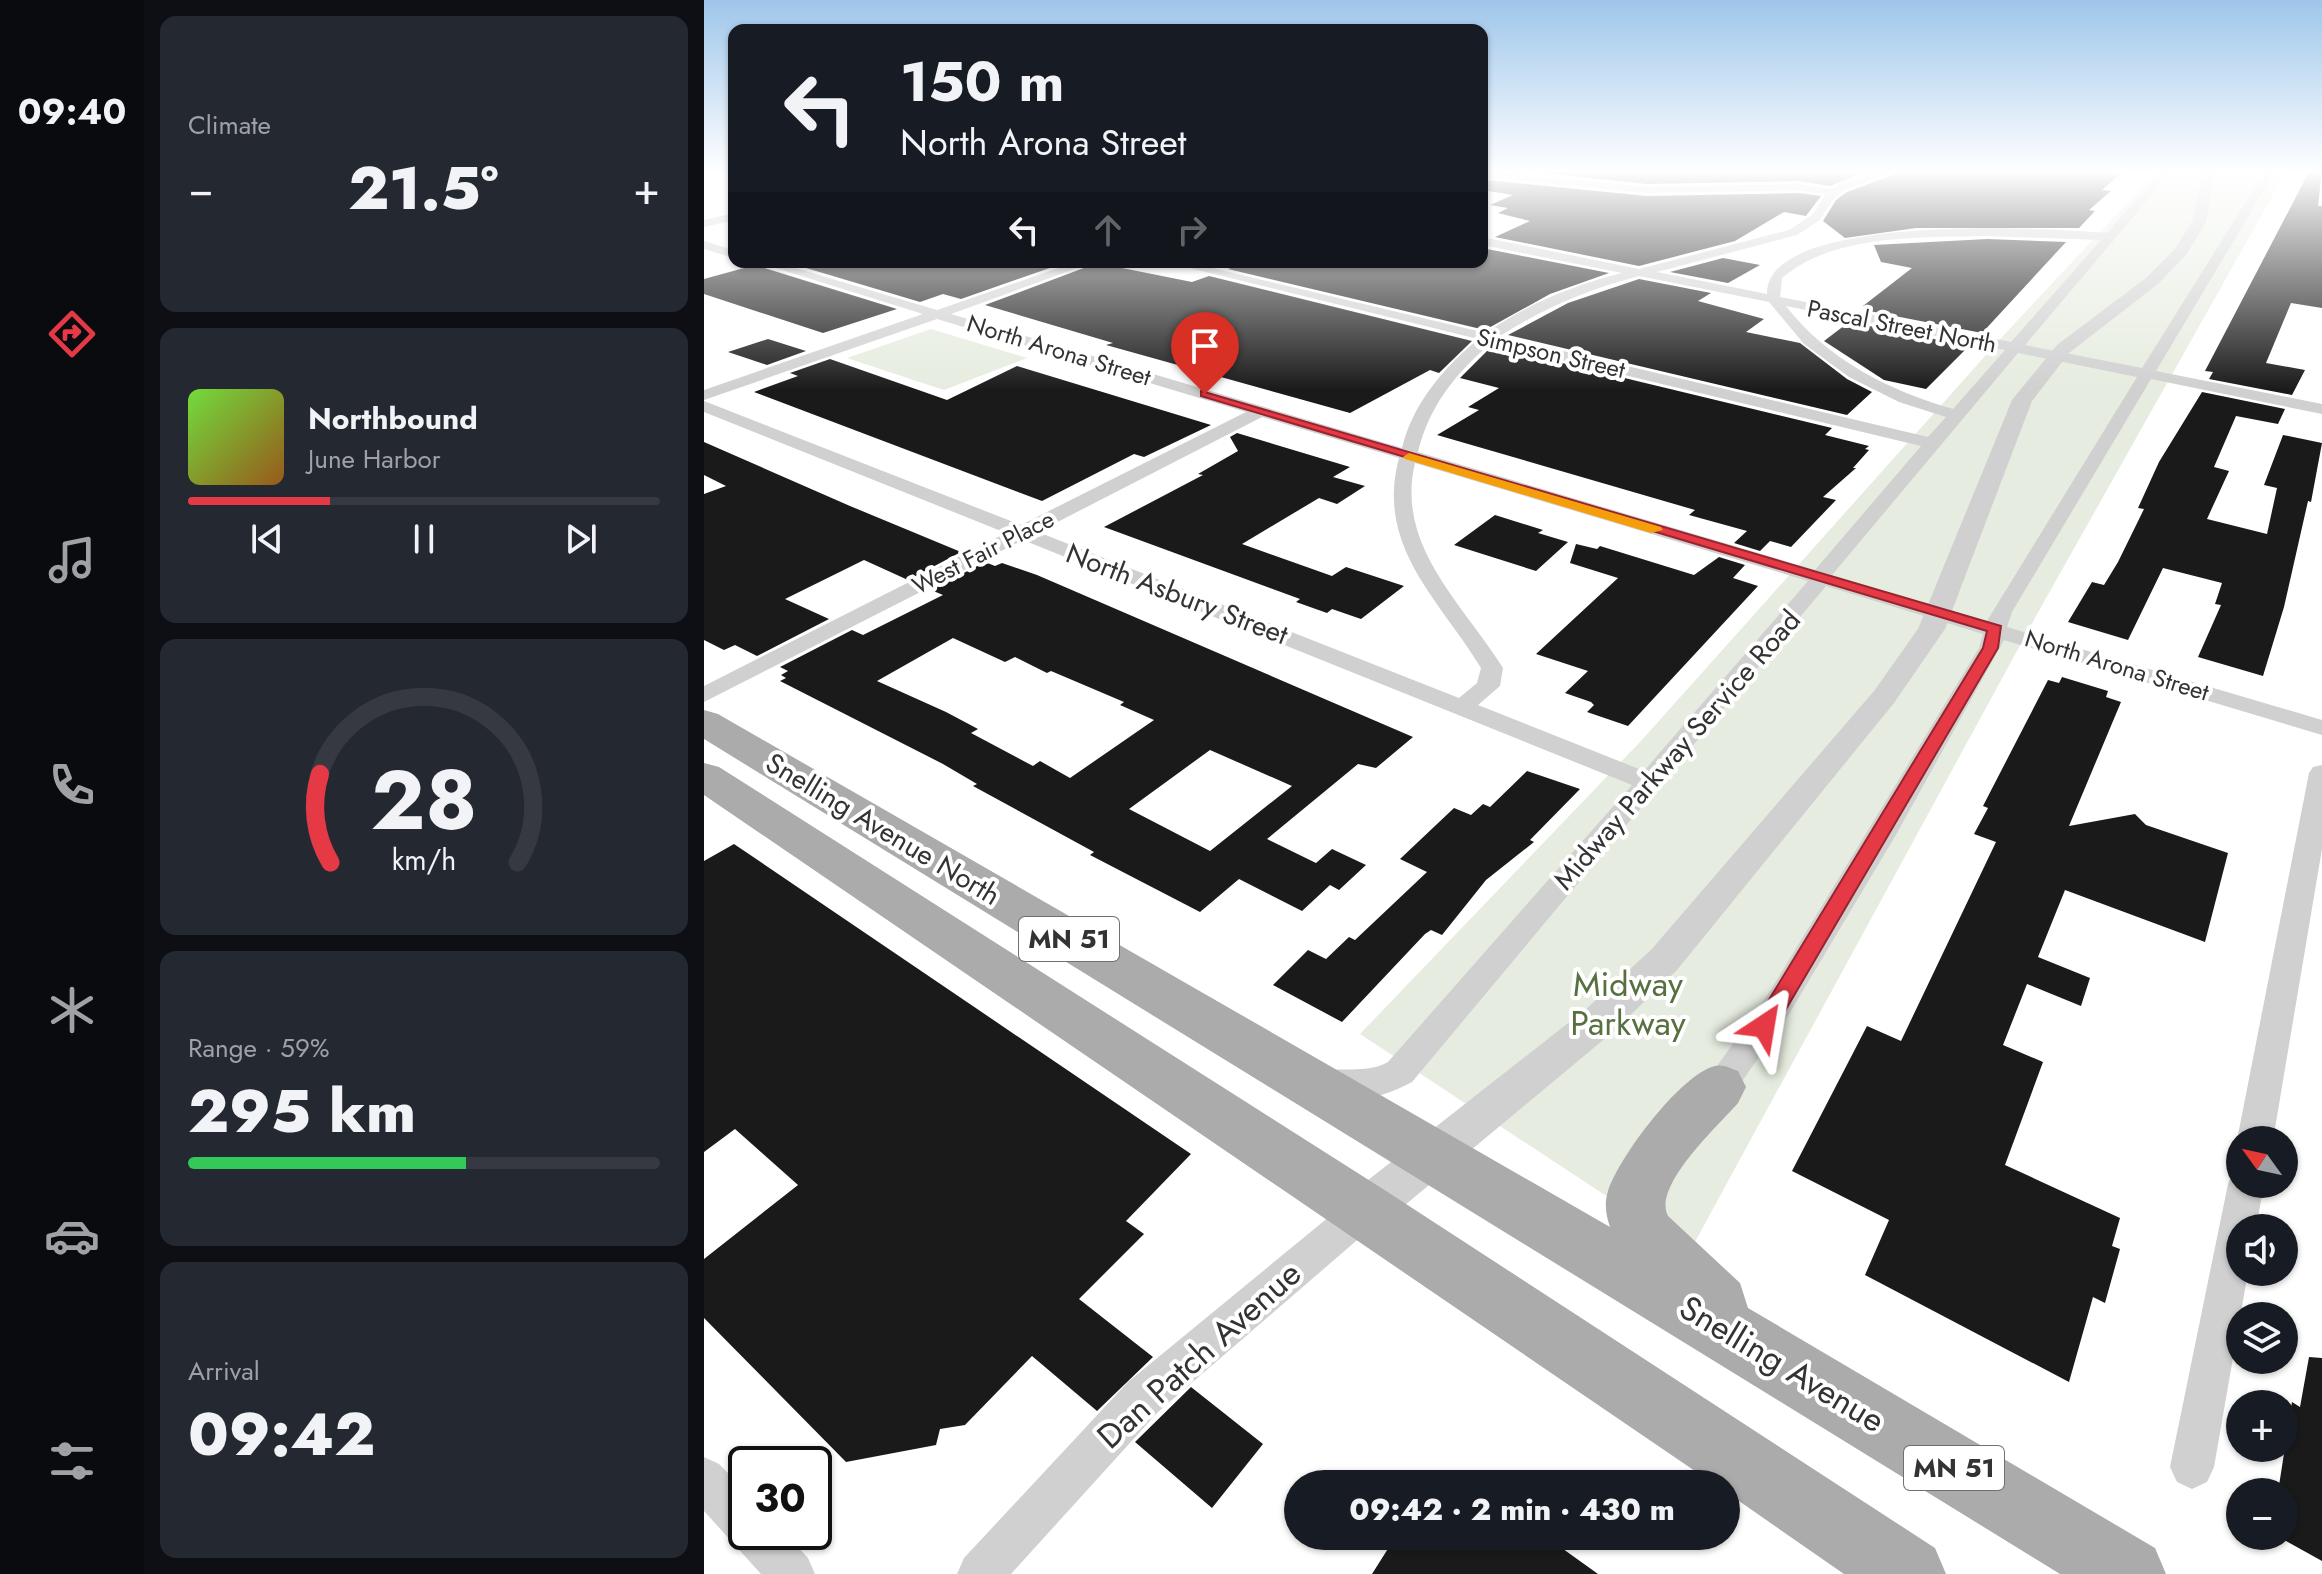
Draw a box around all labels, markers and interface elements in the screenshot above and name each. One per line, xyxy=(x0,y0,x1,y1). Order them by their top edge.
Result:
text: 150 m xyxy=(900,41,1064,122)
icon: left xyxy=(768,56,872,160)
text: 09:40 xyxy=(18,85,126,137)
text: Climate xyxy=(188,106,271,144)
text: North Arona Street xyxy=(900,116,1186,168)
text: 21.5° xyxy=(348,145,499,232)
text: − xyxy=(188,157,214,221)
text: + xyxy=(633,157,660,221)
icon: left xyxy=(1002,208,1046,252)
icon: ahead xyxy=(1086,208,1130,252)
icon: right xyxy=(1170,208,1214,252)
street label: Pascal Street North xyxy=(1804,290,2000,362)
street label: North Arona Street xyxy=(963,305,1156,395)
icon: directions xyxy=(44,306,100,362)
pin xyxy=(1171,312,1239,394)
street label: Simpson Street xyxy=(1473,319,1629,387)
icon: arrive xyxy=(1183,324,1227,368)
text: Northbound xyxy=(308,397,478,440)
text: June Harbor xyxy=(308,440,441,478)
street label: West Fair Place xyxy=(906,501,1060,603)
icon: previous xyxy=(245,517,289,561)
icon: pause xyxy=(402,517,446,561)
icon: next xyxy=(559,517,603,561)
icon: music xyxy=(44,532,100,588)
street label: North Asbury Street xyxy=(1060,533,1294,655)
street label: Midway Parkway Service Road xyxy=(1544,601,1810,899)
street label: North Arona Street xyxy=(2021,620,2214,710)
text: 28 xyxy=(371,740,477,860)
street label: Snelling Avenue North xyxy=(758,743,1008,915)
icon: phone xyxy=(44,757,100,813)
text: km/h xyxy=(392,839,456,881)
road number: MN 51 xyxy=(1019,917,1119,961)
park label: Midway Parkway xyxy=(1570,960,1686,1048)
icon: climate xyxy=(44,982,100,1038)
position arrow xyxy=(1722,984,1806,1068)
text: Range · 59% xyxy=(188,1029,330,1067)
text: 295 km xyxy=(188,1068,416,1155)
north arrow xyxy=(2226,1126,2298,1198)
map controls xyxy=(2226,1126,2298,1550)
icon: car xyxy=(44,1208,100,1264)
button: sound xyxy=(2226,1214,2298,1286)
street label: Dan Patch Avenue xyxy=(1086,1250,1312,1460)
street label: Snelling Avenue xyxy=(1670,1283,1894,1445)
button: layers xyxy=(2226,1302,2298,1374)
text: Arrival xyxy=(188,1352,260,1390)
button: + xyxy=(2226,1390,2298,1462)
text: 09:42 xyxy=(188,1391,375,1478)
icon: filters xyxy=(44,1433,100,1489)
speed limit sign: 30 xyxy=(728,1446,832,1550)
road number: MN 51 xyxy=(1904,1446,2004,1490)
button: − xyxy=(2226,1478,2298,1550)
text: 09:42 · 2 min · 430 m xyxy=(1349,1488,1675,1531)

